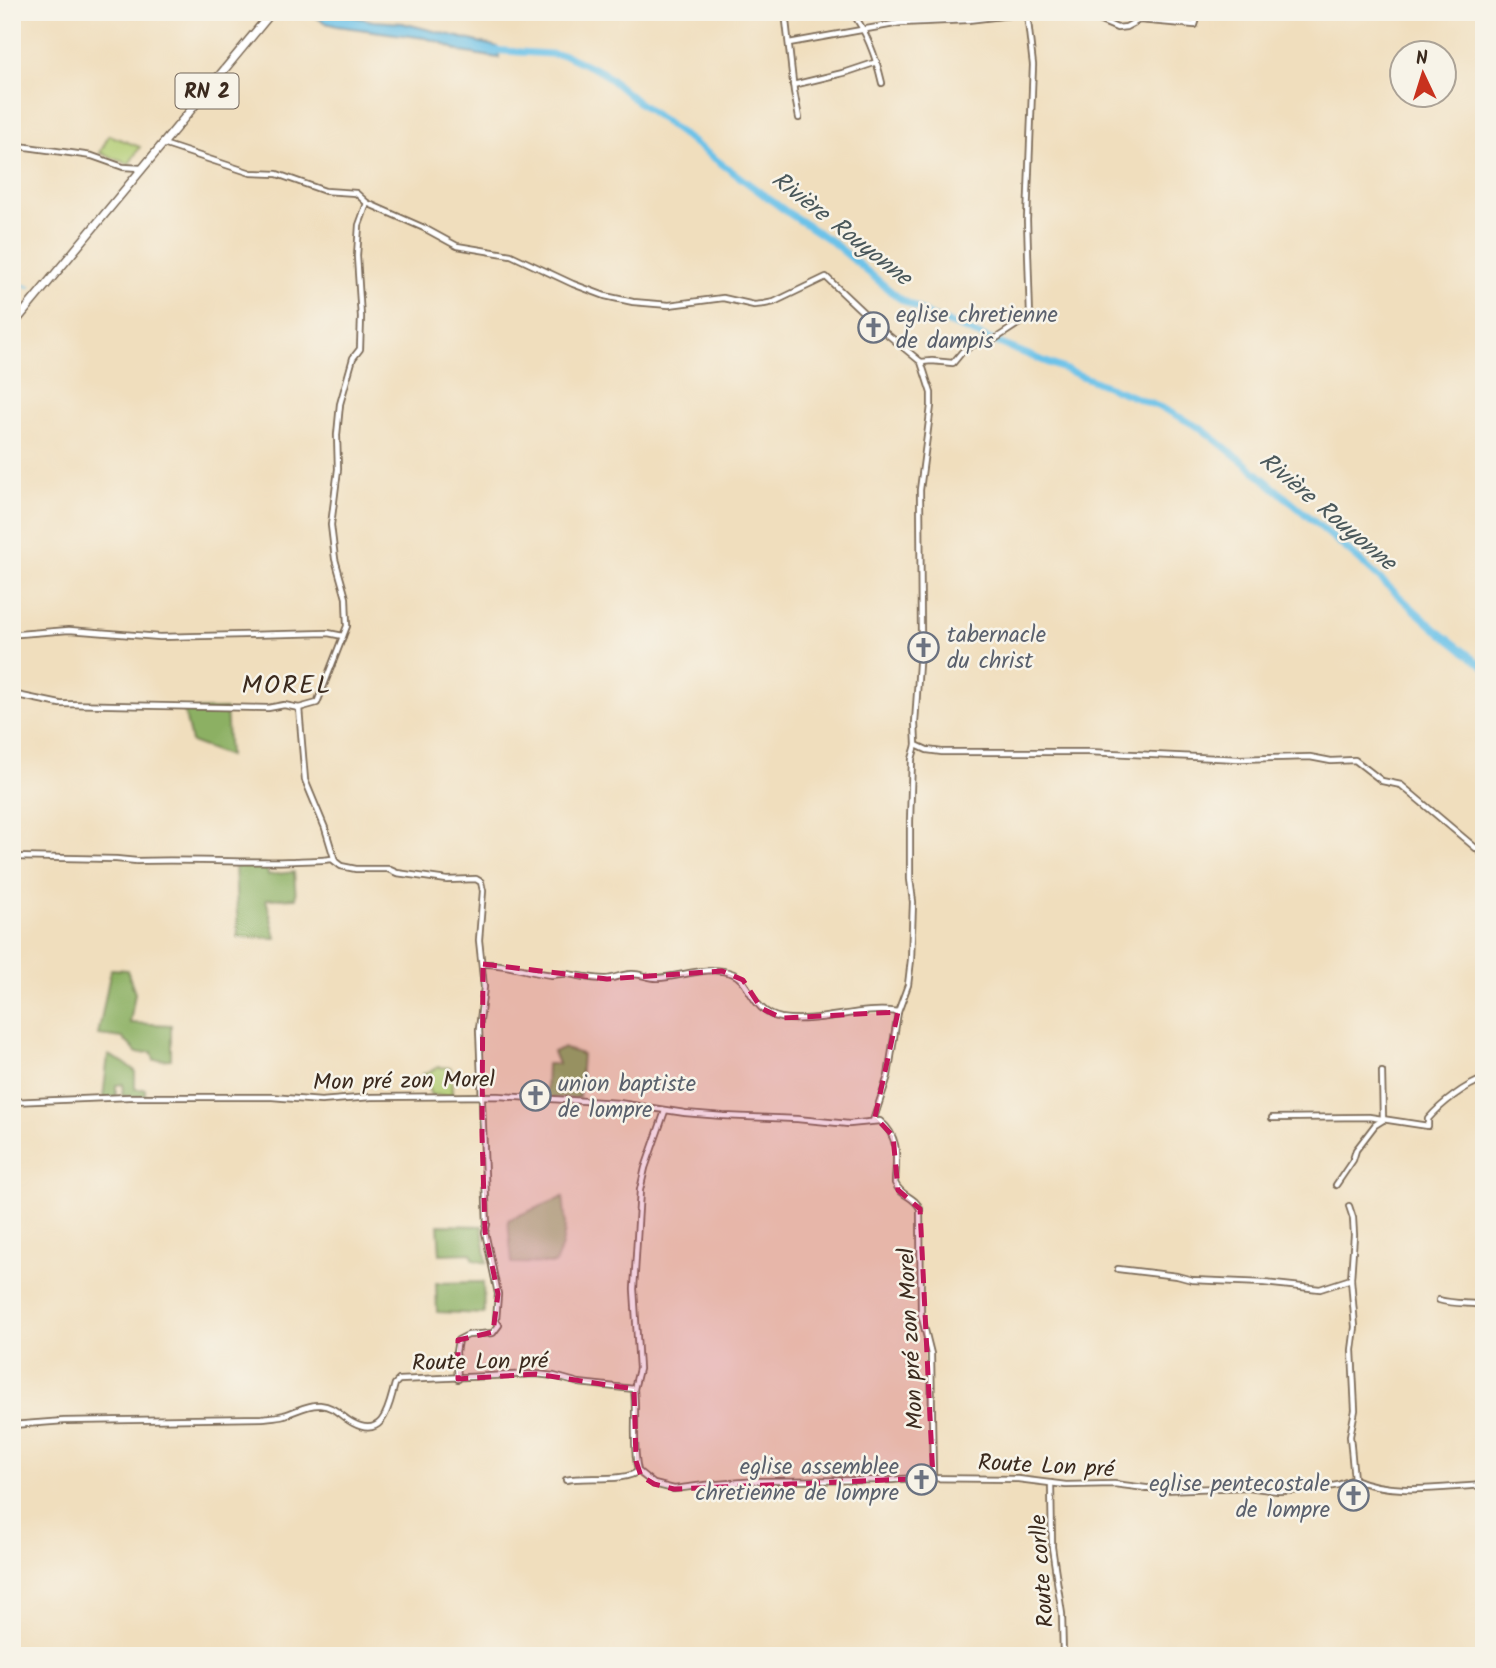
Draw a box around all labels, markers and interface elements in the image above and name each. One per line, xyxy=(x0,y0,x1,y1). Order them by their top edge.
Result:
north arrow xyxy=(1388,38,1458,108)
text: N xyxy=(1415,44,1429,74)
road number: RN 2 xyxy=(176,74,238,108)
water label: Rivière Rouyonne xyxy=(762,162,922,298)
place label: eglise chretienne de dampis xyxy=(896,298,1058,360)
church icon: eglise chretienne de dampis xyxy=(856,310,890,344)
water label: Rivière Rouyonne xyxy=(1250,443,1406,583)
place label: tabernacle du christ xyxy=(947,618,1046,680)
church icon: tabernacle du christ xyxy=(907,630,941,664)
district label: MOREL xyxy=(241,665,333,707)
street label: Mon pré zon Morel xyxy=(313,1062,496,1102)
place label: union baptiste de lompre xyxy=(558,1067,696,1129)
church icon: union baptiste de lompre xyxy=(518,1079,552,1113)
street label: Mon pré zon Morel xyxy=(889,1247,935,1431)
street label: Route Lon pré xyxy=(411,1344,550,1382)
street label: Route Lon pré xyxy=(977,1445,1116,1489)
place label: eglise assemblee chretienne de lompre xyxy=(695,1450,899,1512)
church icon: eglise assemblee chretienne de lompre xyxy=(905,1462,939,1496)
place label: eglise pentecostale de lompre xyxy=(1149,1467,1330,1529)
church icon: eglise pentecostale de lompre xyxy=(1336,1479,1370,1513)
street label: Route corlle xyxy=(1021,1513,1065,1629)

